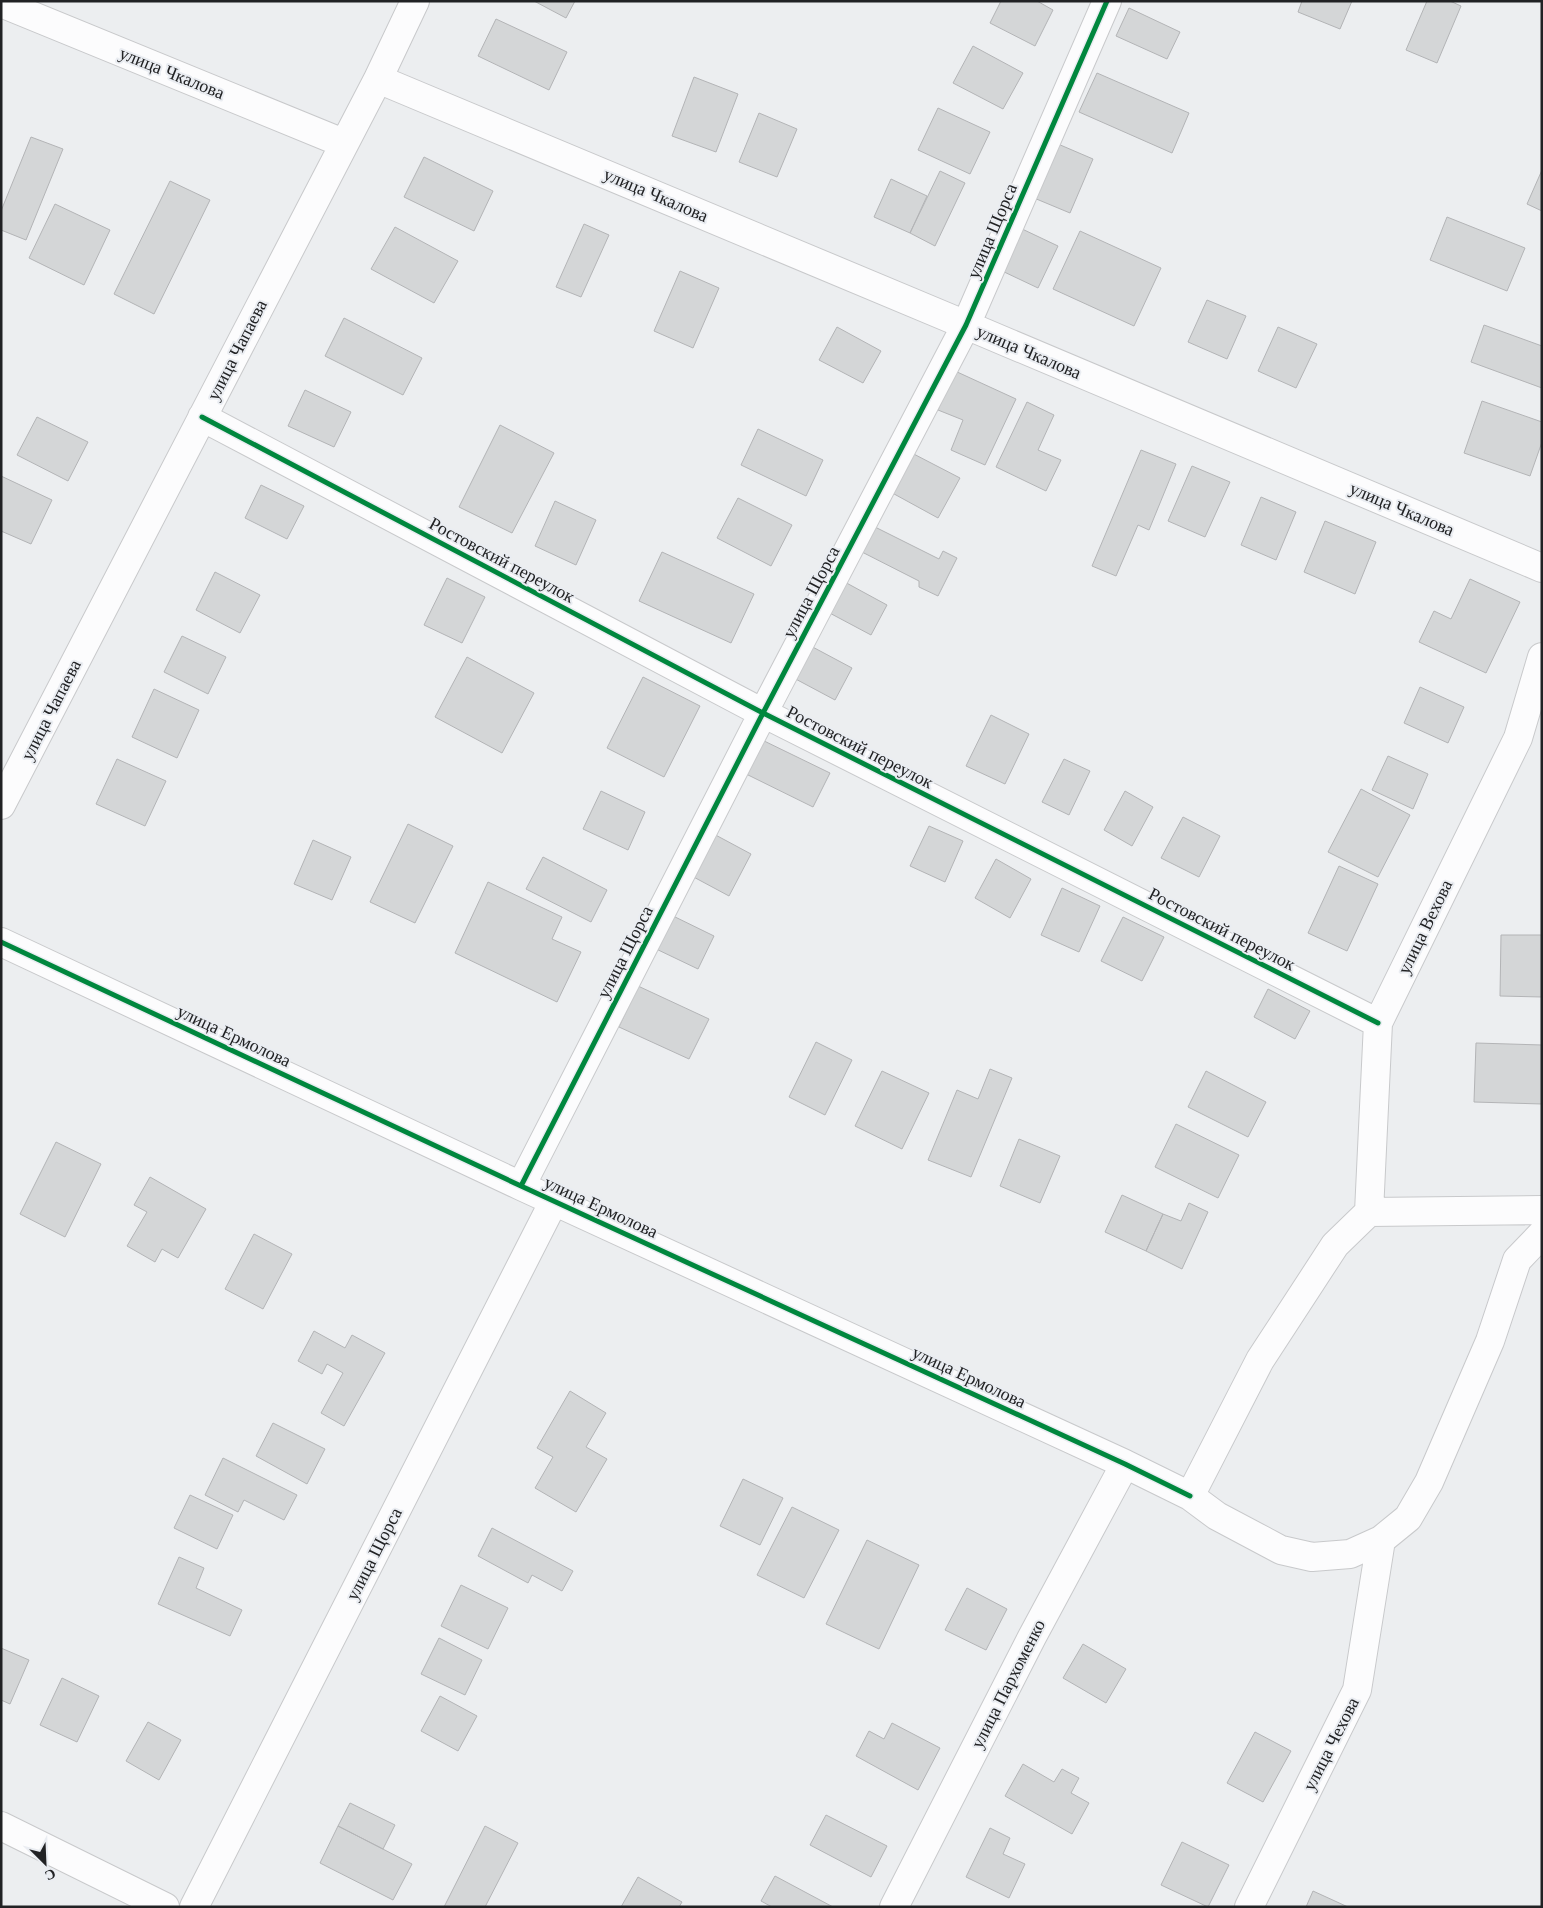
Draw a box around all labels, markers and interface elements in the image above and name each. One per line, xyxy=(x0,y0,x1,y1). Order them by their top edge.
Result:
street label: улица Чкалова xyxy=(117,43,227,103)
street label: улица Чкалова xyxy=(601,164,711,226)
street label: улица Щорса xyxy=(963,180,1021,282)
street label: улица Чапаева xyxy=(203,296,271,404)
street label: улица Чкалова xyxy=(974,321,1084,383)
street label: улица Чкалова xyxy=(1347,478,1457,540)
street label: Ростовский переулок xyxy=(426,513,578,607)
street label: улица Щорса xyxy=(778,543,844,641)
street label: улица Чапаева xyxy=(17,656,85,764)
street label: Ростовский переулок xyxy=(783,701,937,793)
street label: улица Вехова xyxy=(1394,877,1456,977)
street label: Ростовский переулок xyxy=(1145,883,1299,975)
street label: улица Щорса xyxy=(593,902,657,1002)
street label: улица Ермолова xyxy=(174,1001,294,1071)
street label: улица Ермолова xyxy=(541,1172,661,1242)
street label: улица Ермолова xyxy=(909,1342,1029,1412)
street label: улица Щорса xyxy=(342,1504,406,1604)
street label: улица Пархоменко xyxy=(967,1616,1049,1752)
street label: улица Чехова xyxy=(1299,1694,1363,1794)
north arrow xyxy=(20,1838,70,1888)
text: С xyxy=(42,1866,58,1883)

